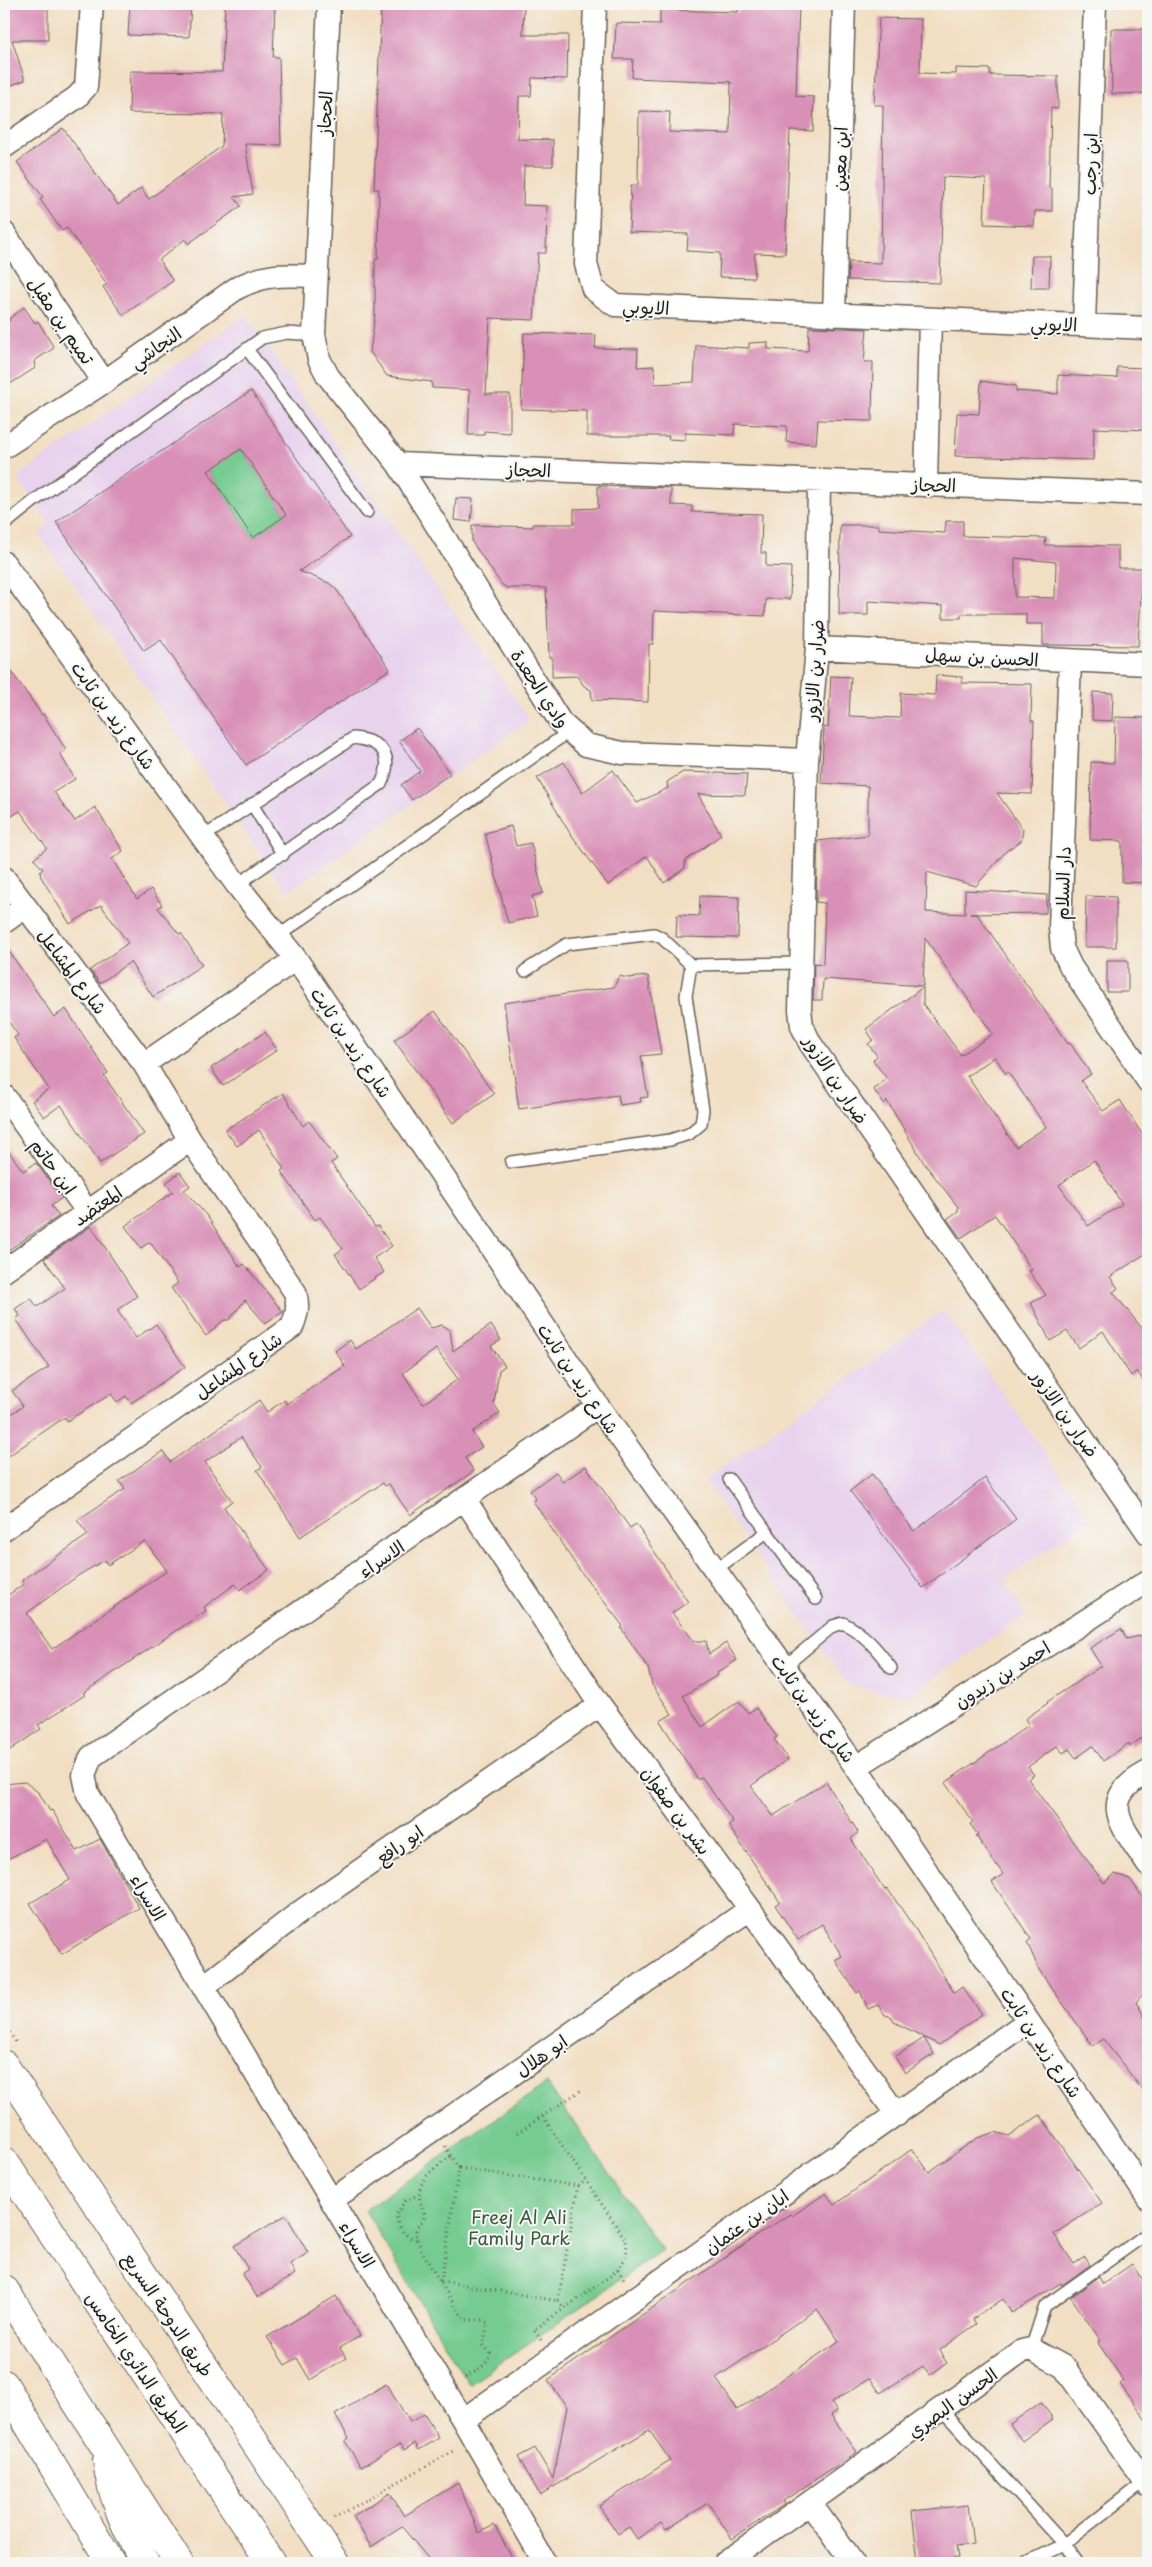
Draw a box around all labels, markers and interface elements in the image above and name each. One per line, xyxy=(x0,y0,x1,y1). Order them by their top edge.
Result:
street label: الحجاز xyxy=(309,90,339,138)
street label: ابن معين xyxy=(824,126,854,192)
street label: ابن رجب xyxy=(1074,132,1104,196)
street label: تميم بن مقبل xyxy=(21,270,102,371)
street label: الايوبي xyxy=(622,291,670,325)
street label: الايوبي xyxy=(1030,309,1078,341)
street label: النجاشي xyxy=(124,319,189,378)
street label: الحجاز xyxy=(504,455,552,483)
street label: الحجاز xyxy=(909,470,957,498)
street label: ضرار بن الازور xyxy=(796,618,830,724)
street label: الحسن بن سهل xyxy=(924,640,1040,672)
street label: وادي الجعدة xyxy=(504,643,577,733)
street label: شارع زيد بن ثابت xyxy=(65,655,163,775)
street label: دار السلام xyxy=(1047,846,1079,921)
street label: شارع المشاعل xyxy=(32,922,114,1020)
street label: شارع زيد بن ثابت xyxy=(305,981,399,1103)
street label: ضرار بن الازور xyxy=(797,1027,876,1129)
street label: ابن حاتم xyxy=(23,1132,84,1201)
street label: المعتضد xyxy=(67,1178,127,1232)
street label: شارع زيد بن ثابت xyxy=(532,1317,626,1439)
street label: شارع المشاعل xyxy=(189,1325,287,1405)
street label: ضرار بن الازور xyxy=(1025,1362,1106,1462)
street label: الاسراء xyxy=(352,1533,410,1583)
street label: احمد بن زيدون xyxy=(949,1634,1055,1714)
street label: شارع زيد بن ثابت xyxy=(765,1648,863,1768)
street label: بشر بن صفوان xyxy=(636,1760,718,1860)
street label: ابو رافع xyxy=(369,1818,429,1871)
street label: الاسراء xyxy=(124,1868,174,1926)
street label: شارع زيد بن ثابت xyxy=(995,1981,1089,2103)
street label: ابو هلال xyxy=(509,2027,573,2083)
street label: ابان بن عثمان xyxy=(698,2182,794,2260)
park label: Freej Al Ali Family Park xyxy=(468,2203,570,2251)
street label: الاسراء xyxy=(333,2215,383,2273)
street label: طريق الدوحة السريع xyxy=(116,2246,221,2382)
street label: الطريق الدائري الخامس xyxy=(79,2286,194,2439)
street label: الحسن البصري xyxy=(901,2360,1003,2445)

